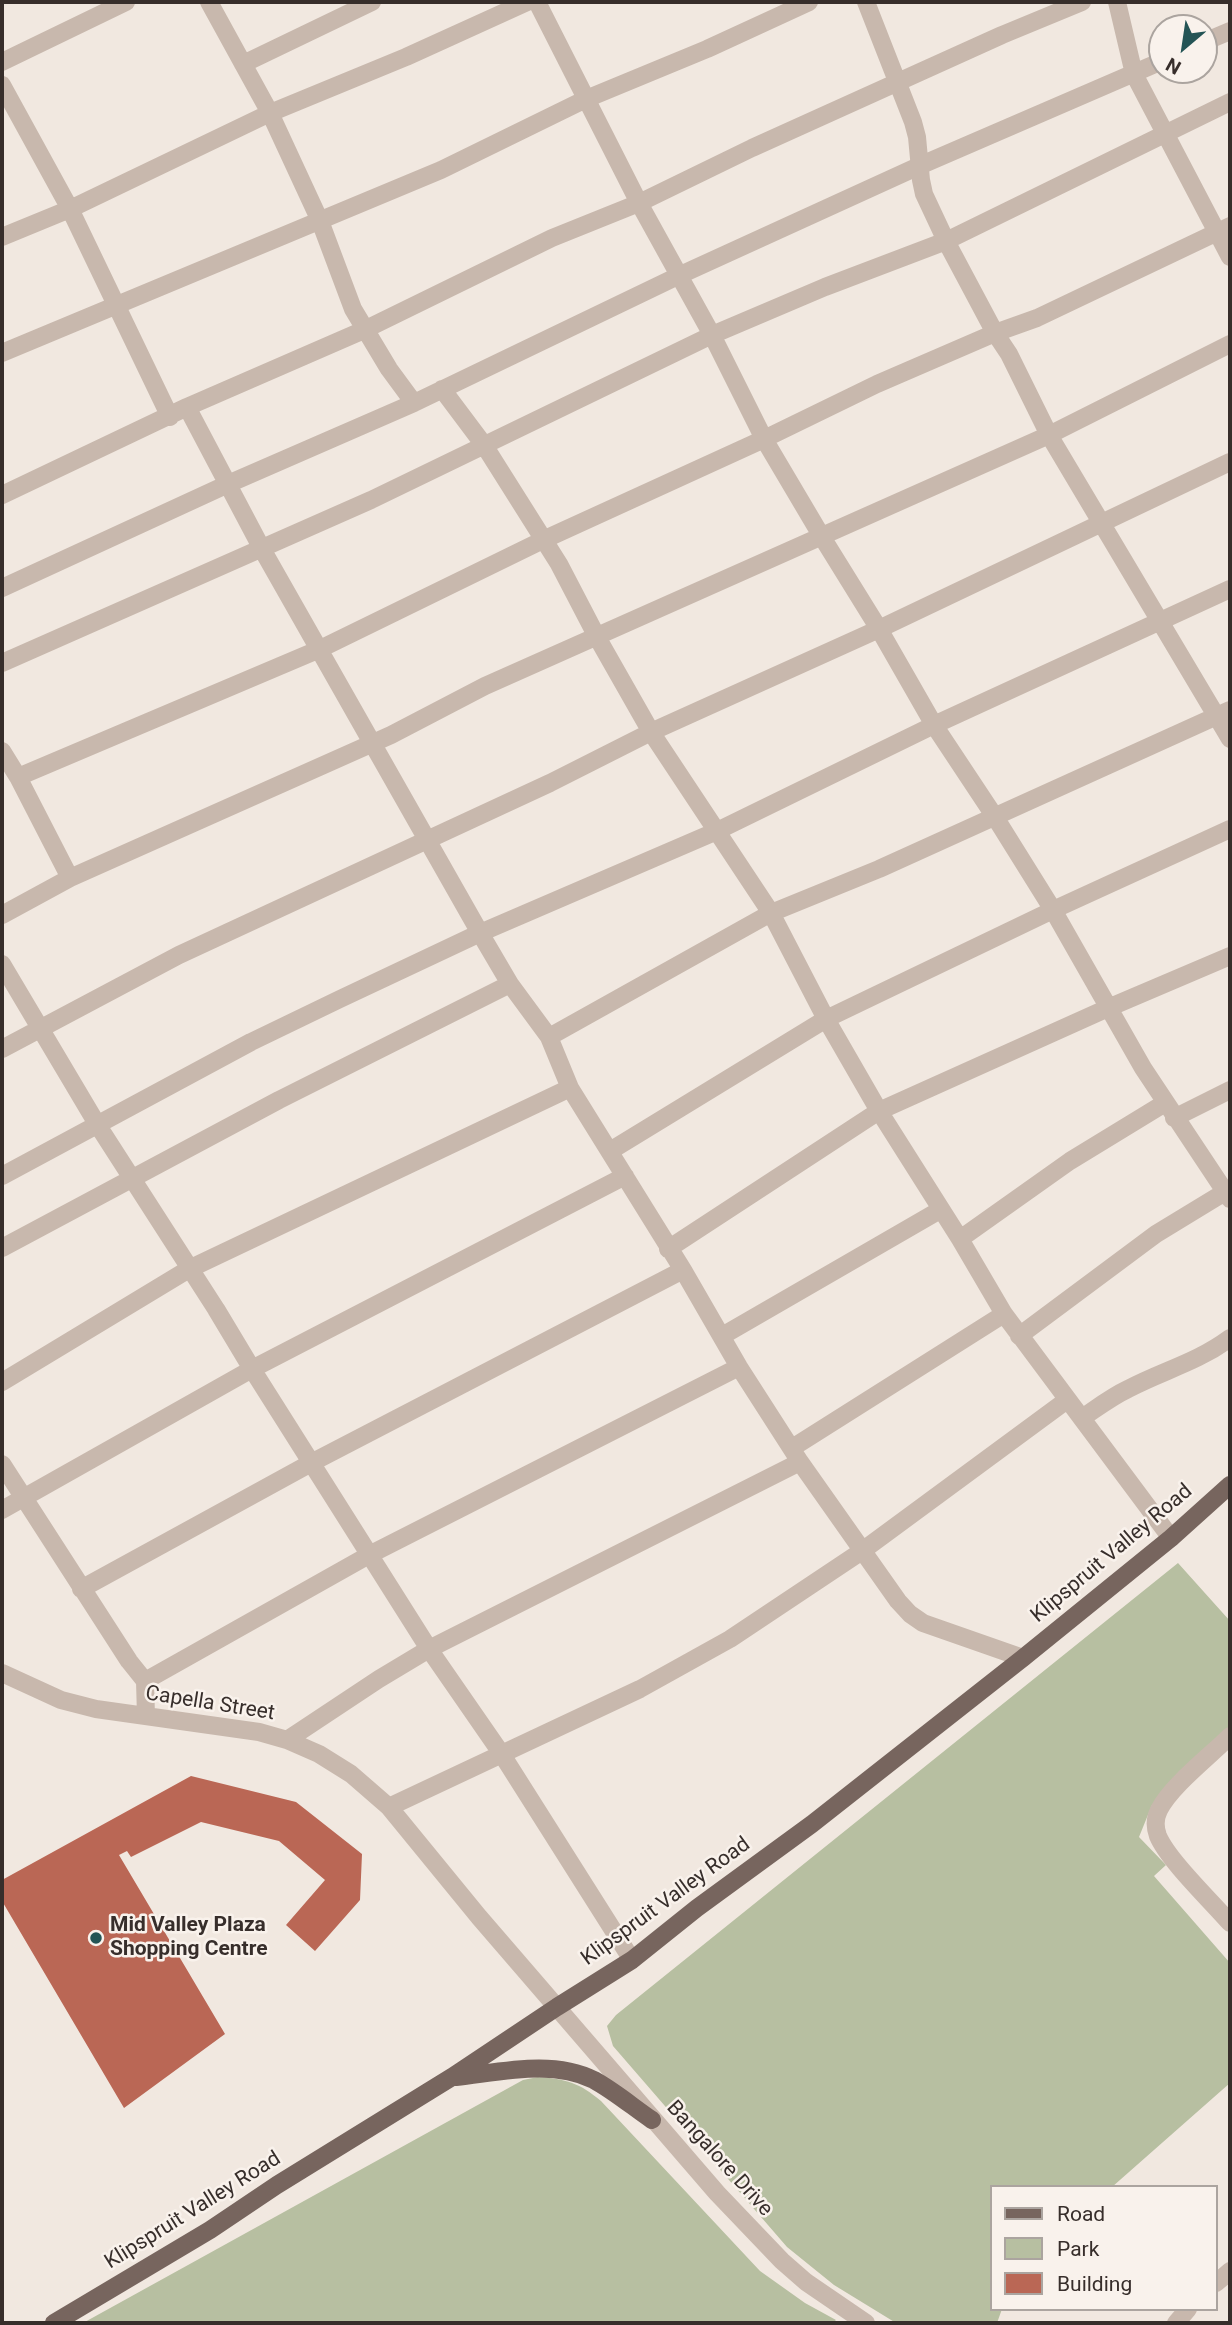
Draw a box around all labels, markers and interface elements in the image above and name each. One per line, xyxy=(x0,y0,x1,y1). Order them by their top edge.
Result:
north arrow xyxy=(1148,14,1218,84)
text: N xyxy=(1162,53,1185,79)
street label: Klipspruit Valley Road xyxy=(1026,1479,1198,1629)
street label: Capella Street xyxy=(144,1681,276,1727)
street label: Klipspruit Valley Road xyxy=(577,1832,755,1972)
place label: Mid Valley Plaza Shopping Centre xyxy=(110,1913,268,1963)
marker: Mid Valley Plaza Shopping Centre xyxy=(88,1930,104,1946)
street label: Bangalore Drive xyxy=(661,2096,777,2222)
street label: Klipspruit Valley Road xyxy=(100,2147,286,2275)
legend xyxy=(990,2185,1218,2311)
text: Road xyxy=(1057,2202,1105,2226)
text: Park xyxy=(1057,2237,1099,2261)
text: Building xyxy=(1057,2272,1132,2296)

